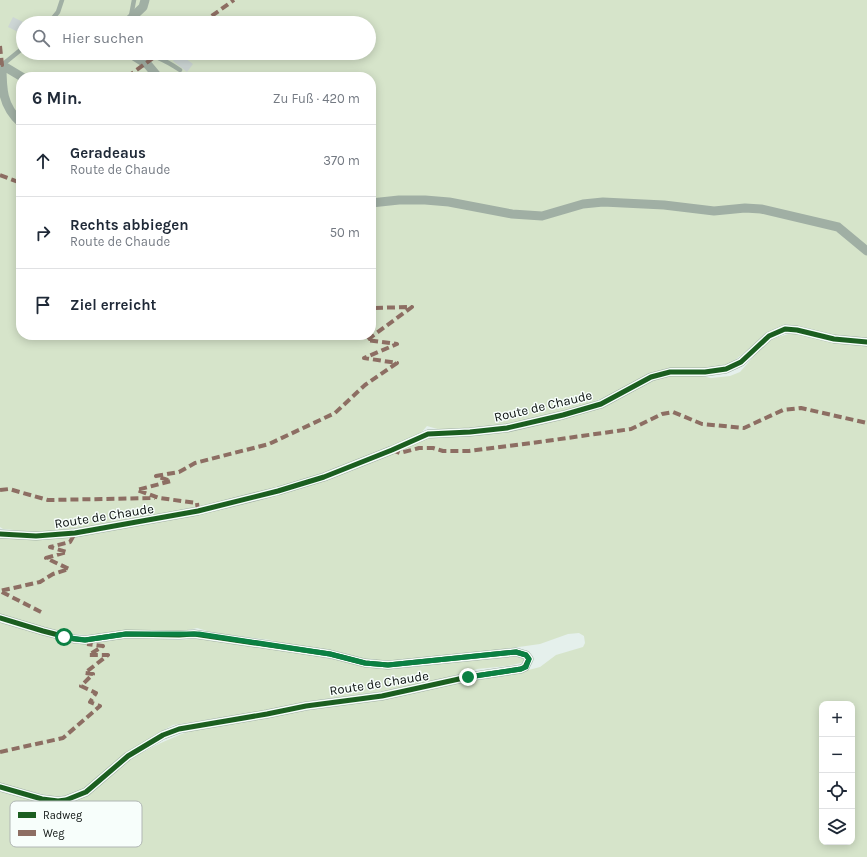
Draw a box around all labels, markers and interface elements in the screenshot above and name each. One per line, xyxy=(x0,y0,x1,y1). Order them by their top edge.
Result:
search box xyxy=(16,16,376,60)
icon: search xyxy=(30,27,52,49)
text: Hier suchen xyxy=(62,29,144,47)
text: 6 Min. xyxy=(32,88,81,108)
text: Zu Fuß · 420 m xyxy=(273,91,360,106)
text: Geradeaus xyxy=(70,144,146,162)
icon: ahead xyxy=(32,150,54,172)
text: 370 m xyxy=(323,153,360,168)
text: Route de Chaude xyxy=(70,162,170,177)
text: Rechts abbiegen xyxy=(70,216,189,234)
icon: right xyxy=(32,222,54,244)
text: 50 m xyxy=(330,225,360,240)
text: Route de Chaude xyxy=(70,234,170,249)
icon: arrive xyxy=(32,294,54,316)
text: Ziel erreicht xyxy=(70,296,156,314)
street label: Route de Chaude xyxy=(492,387,594,425)
street label: Route de Chaude xyxy=(53,501,155,531)
route start xyxy=(55,628,73,646)
street label: Route de Chaude xyxy=(328,668,430,698)
route end xyxy=(459,668,477,686)
map controls xyxy=(819,701,855,845)
button: + xyxy=(819,701,855,737)
button: − xyxy=(819,737,855,773)
button: locate xyxy=(819,773,855,809)
legend xyxy=(10,801,142,847)
text: Radweg xyxy=(43,809,83,822)
button: layers xyxy=(819,809,855,845)
text: Weg xyxy=(43,827,65,840)

